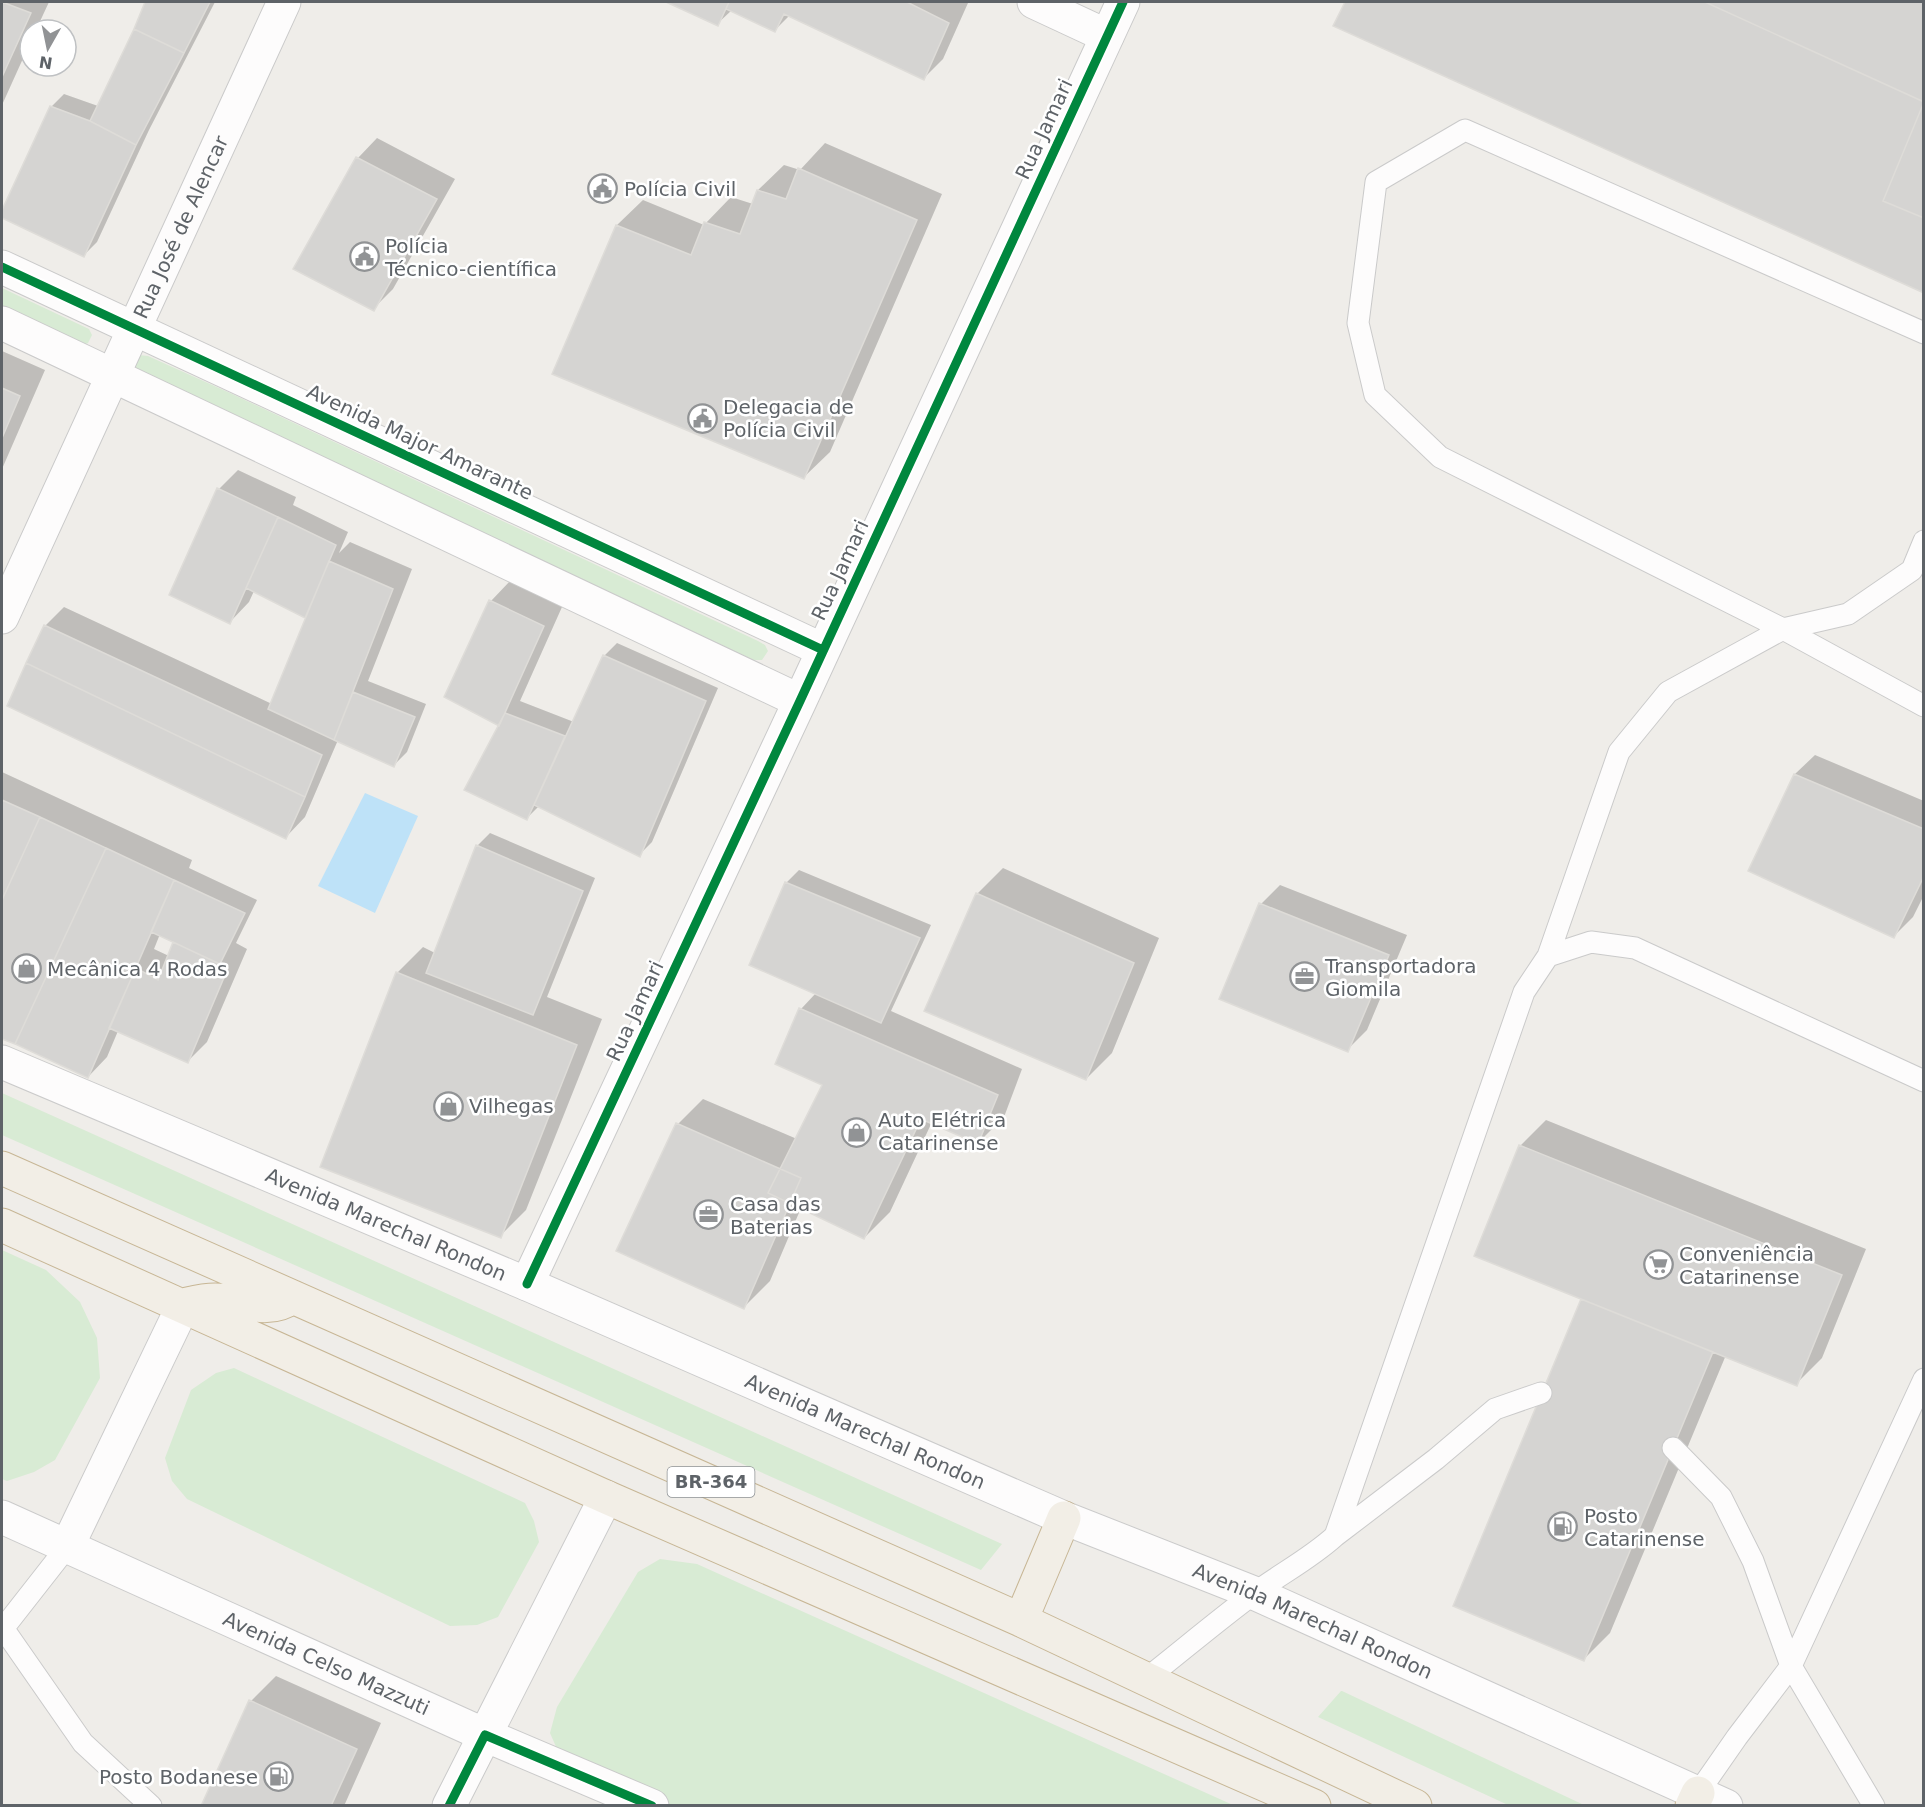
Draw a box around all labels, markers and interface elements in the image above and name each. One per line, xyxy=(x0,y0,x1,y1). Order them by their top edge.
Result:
north arrow xyxy=(18,18,78,78)
text: N xyxy=(38,52,54,73)
street label: Rua Jamari xyxy=(1010,75,1078,183)
street label: Rua José de Alencar xyxy=(128,131,233,322)
public building icon: Polícia Civil xyxy=(587,173,619,205)
place label: Polícia Civil xyxy=(624,177,736,201)
place label: Polícia Técnico-científica xyxy=(384,234,557,281)
public building icon: Polícia Técnico-científica xyxy=(348,241,380,273)
street label: Avenida Major Amarante xyxy=(303,379,537,505)
place label: Delegacia de Polícia Civil xyxy=(723,395,854,442)
public building icon: Delegacia de Polícia Civil xyxy=(686,403,718,435)
street label: Rua Jamari xyxy=(806,516,874,624)
shop icon: Mecânica 4 Rodas xyxy=(10,953,42,985)
place label: Transportadora Giomila xyxy=(1324,954,1477,1001)
place label: Mecânica 4 Rodas xyxy=(47,957,227,981)
street label: Rua Jamari xyxy=(601,957,669,1065)
office icon: Transportadora Giomila xyxy=(1288,961,1320,993)
shop icon: Vilhegas xyxy=(432,1090,464,1122)
place label: Vilhegas xyxy=(469,1094,554,1118)
place label: Auto Elétrica Catarinense xyxy=(878,1108,1006,1155)
shop icon: Auto Elétrica Catarinense xyxy=(841,1116,873,1148)
street label: Avenida Marechal Rondon xyxy=(262,1163,510,1286)
place label: Casa das Baterias xyxy=(730,1192,821,1239)
office icon: Casa das Baterias xyxy=(693,1199,725,1231)
place label: Conveniência Catarinense xyxy=(1679,1242,1814,1289)
supermarket icon: Conveniência Catarinense xyxy=(1642,1249,1674,1281)
street label: Avenida Marechal Rondon xyxy=(742,1369,989,1494)
road number: BR-364 xyxy=(668,1467,754,1497)
place label: Posto Catarinense xyxy=(1584,1504,1704,1551)
fuel station icon: Posto Catarinense xyxy=(1547,1511,1579,1543)
street label: Avenida Marechal Rondon xyxy=(1189,1558,1436,1684)
street label: Avenida Celso Mazzuti xyxy=(220,1606,433,1720)
fuel station icon: Posto Bodanese xyxy=(263,1761,295,1793)
place label: Posto Bodanese xyxy=(99,1765,258,1789)

